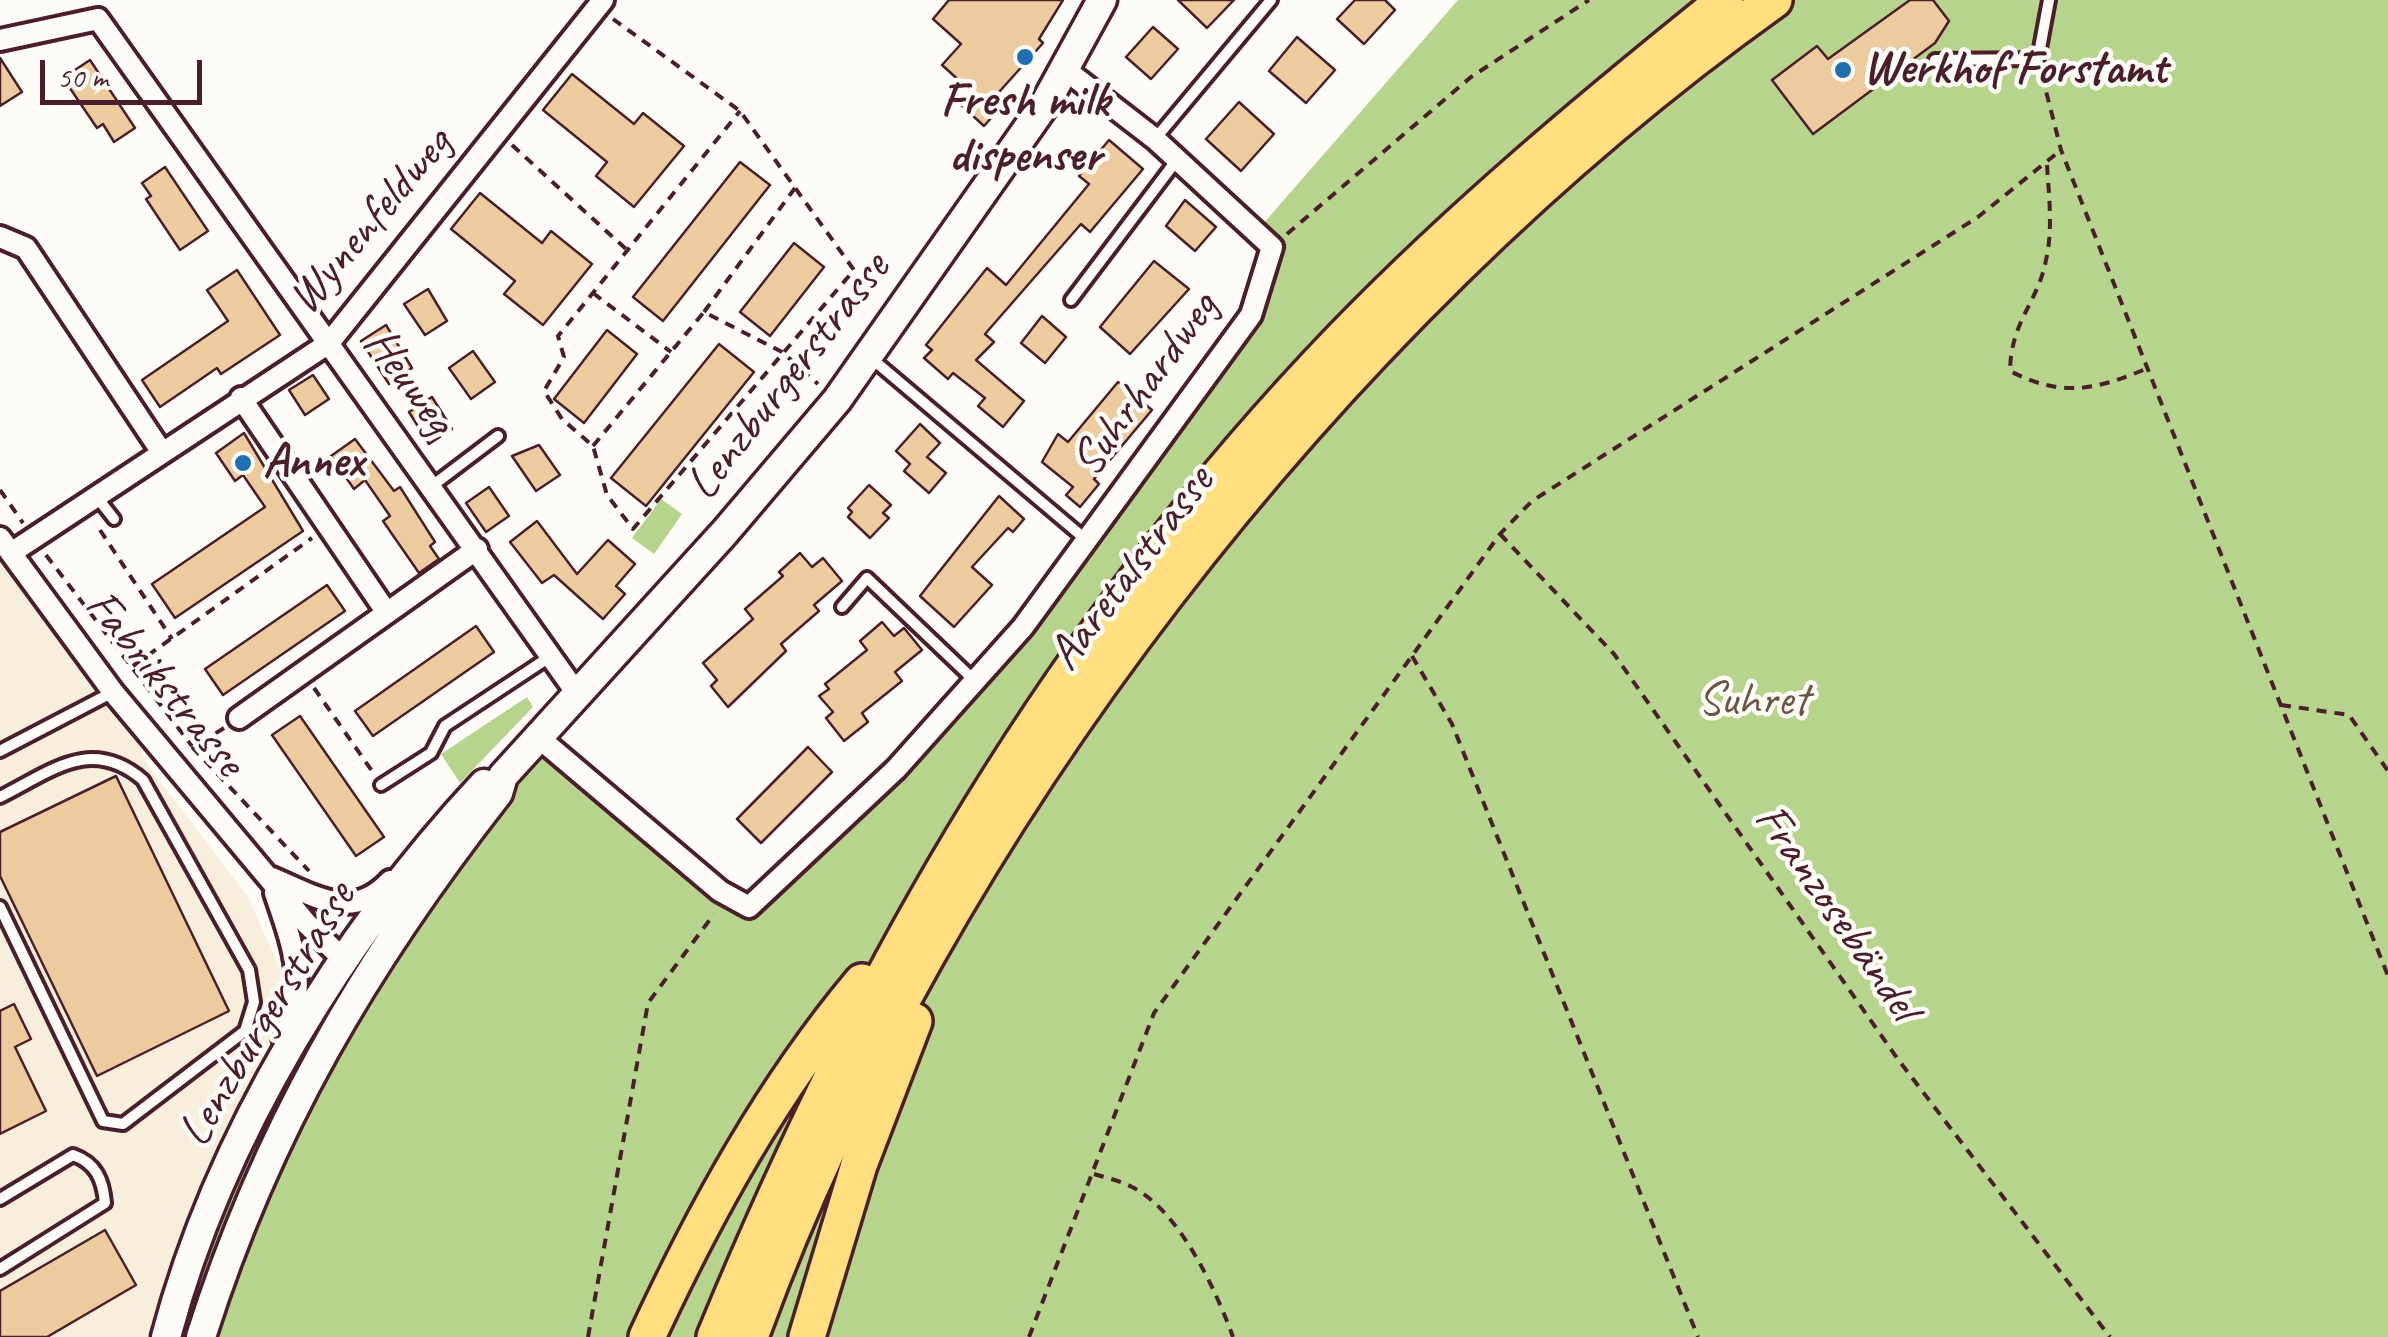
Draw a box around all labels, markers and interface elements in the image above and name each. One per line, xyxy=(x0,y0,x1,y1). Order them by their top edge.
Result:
scale bar xyxy=(45,40,208,102)
place label: Werkhof Forstamt xyxy=(1863,41,2167,99)
marker: Fresh milk dispenser xyxy=(1014,46,1036,68)
text: 50 m xyxy=(57,58,108,96)
marker: Werkhof Forstamt xyxy=(1832,59,1854,81)
place label: Fresh milk dispenser xyxy=(940,73,1110,186)
street label: Wynenfeldweg xyxy=(277,117,465,327)
street label: Lenzburgerstrasse xyxy=(675,242,903,512)
street label: Suhrhardweg xyxy=(1060,281,1232,489)
street label: Heuweg xyxy=(350,317,466,447)
place label: Annex xyxy=(263,434,364,492)
marker: Annex xyxy=(232,452,254,474)
street label: Aaretalstrasse xyxy=(1037,456,1227,682)
street label: Fabrikstrasse xyxy=(71,579,257,789)
park label: Suhret xyxy=(1697,672,1809,730)
street label: Franzosebändel xyxy=(1740,794,1932,1032)
street label: Lenzburgerstrasse xyxy=(167,873,369,1157)

